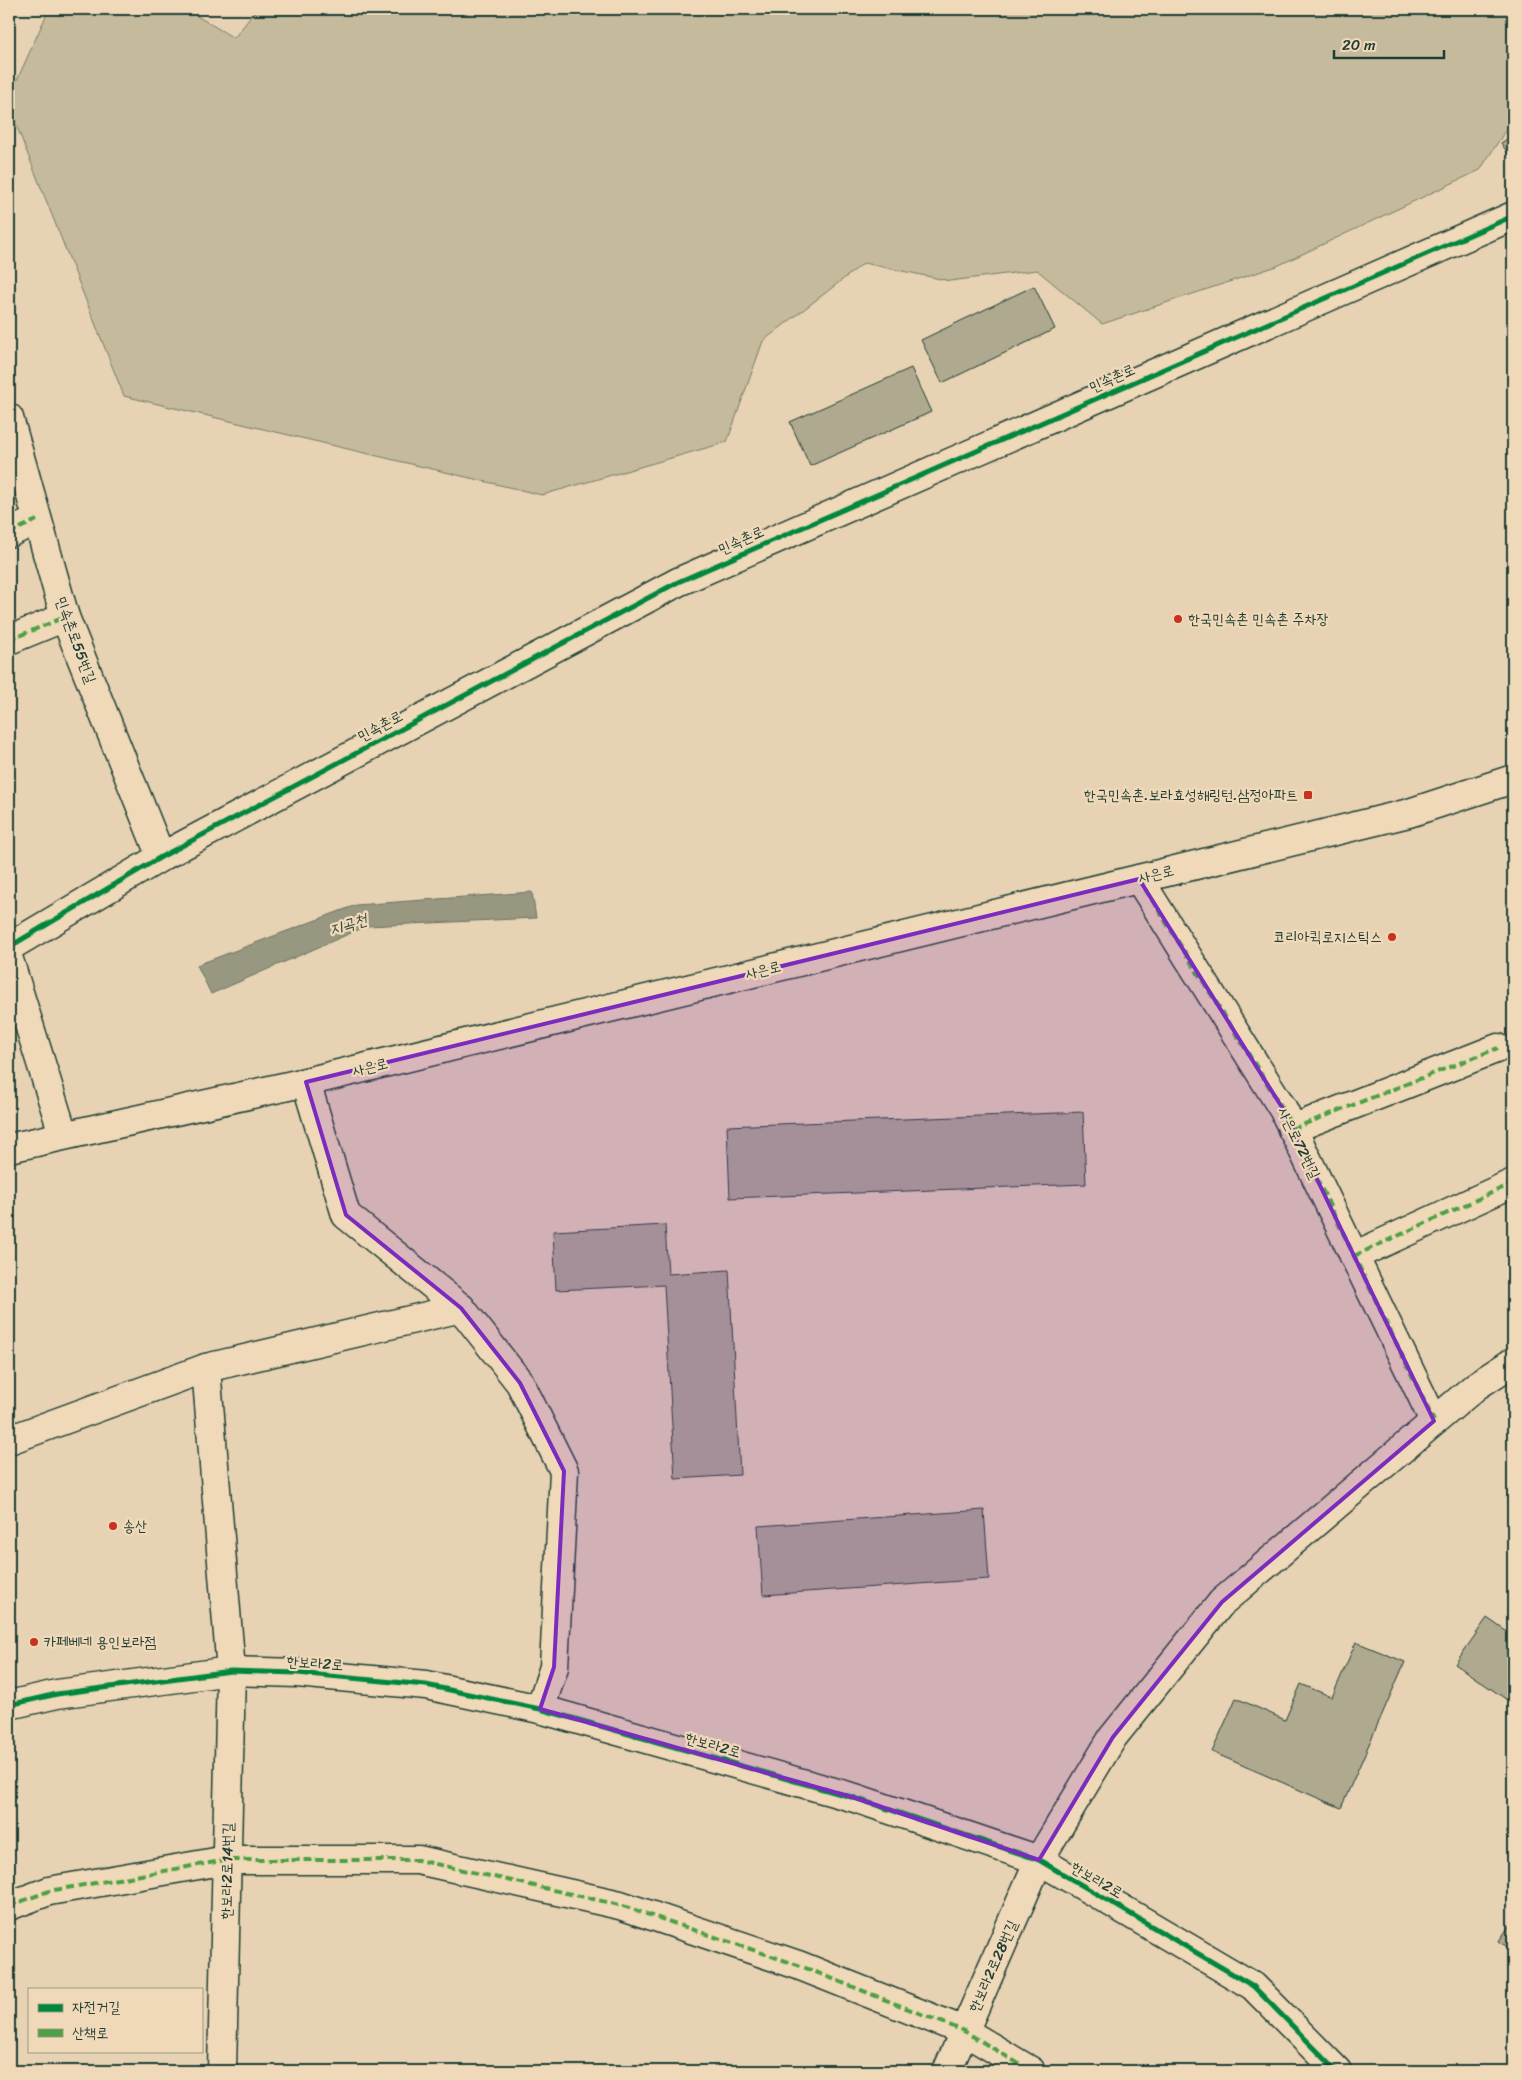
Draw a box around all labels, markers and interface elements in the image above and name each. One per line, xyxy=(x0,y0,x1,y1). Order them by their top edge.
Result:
scale bar xyxy=(1334,28,1444,60)
text: 20 m xyxy=(1342,32,1376,58)
street label: 민속촌로 xyxy=(1085,356,1139,400)
street label: 민속촌로 xyxy=(714,518,768,562)
street label: 민속촌로55번길 xyxy=(48,593,104,687)
place label: 한국민속촌 민속촌 주차장 xyxy=(1188,606,1329,632)
marker: 한국민속촌 민속촌 주차장 xyxy=(1172,613,1184,625)
street label: 민속촌로 xyxy=(353,703,407,749)
place label: 한국민속촌.보라효성해링턴.삼정아파트 xyxy=(1084,782,1298,808)
marker: 한국민속촌.보라효성해링턴.삼정아파트 xyxy=(1302,789,1314,801)
street label: 사은로 xyxy=(1135,857,1177,891)
water label: 지곡천 xyxy=(325,904,373,944)
place label: 코리아퀵로지스틱스 xyxy=(1273,924,1382,950)
marker: 코리아퀵로지스틱스 xyxy=(1386,931,1398,943)
street label: 사은로 xyxy=(742,953,784,987)
street label: 사은로 xyxy=(349,1050,391,1084)
street label: 사은로72번길 xyxy=(1270,1102,1328,1184)
place label: 송산 xyxy=(123,1513,147,1539)
marker: 송산 xyxy=(107,1520,119,1532)
place label: 카페베네 용인보라점 xyxy=(44,1629,157,1655)
marker: 카페베네 용인보라점 xyxy=(28,1636,40,1648)
street label: 한보라2로 xyxy=(286,1648,344,1678)
street label: 한보라2로 xyxy=(682,1725,744,1765)
street label: 한보라2로14번길 xyxy=(213,1822,241,1920)
street label: 한보라2로 xyxy=(1066,1855,1128,1905)
street label: 한보라2로28번길 xyxy=(961,1916,1025,2016)
legend xyxy=(28,1988,202,2052)
text: 자전거길 xyxy=(72,1994,120,2020)
text: 산책로 xyxy=(72,2020,108,2046)

